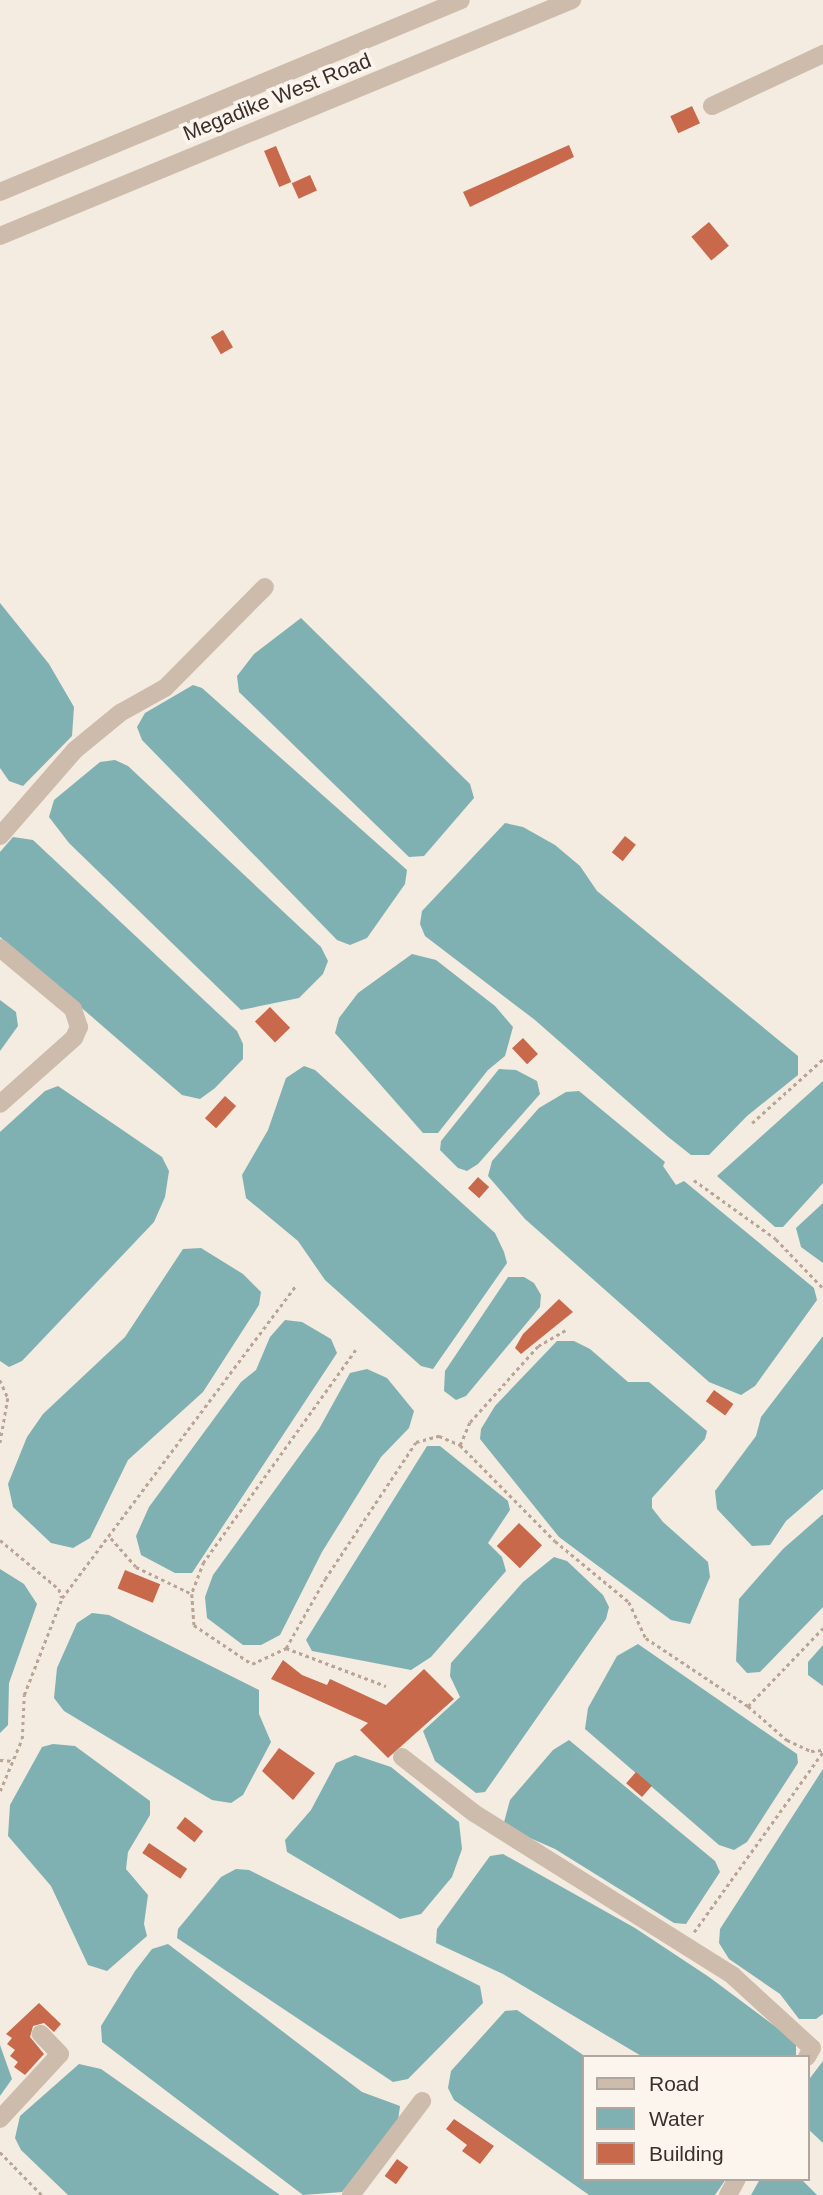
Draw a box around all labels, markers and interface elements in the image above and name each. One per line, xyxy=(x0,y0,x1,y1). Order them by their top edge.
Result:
street label: Megadike West Road xyxy=(179,48,375,146)
legend xyxy=(582,2055,809,2181)
text: Road xyxy=(649,2072,699,2095)
text: Water xyxy=(649,2107,704,2130)
text: Building xyxy=(649,2142,724,2165)

